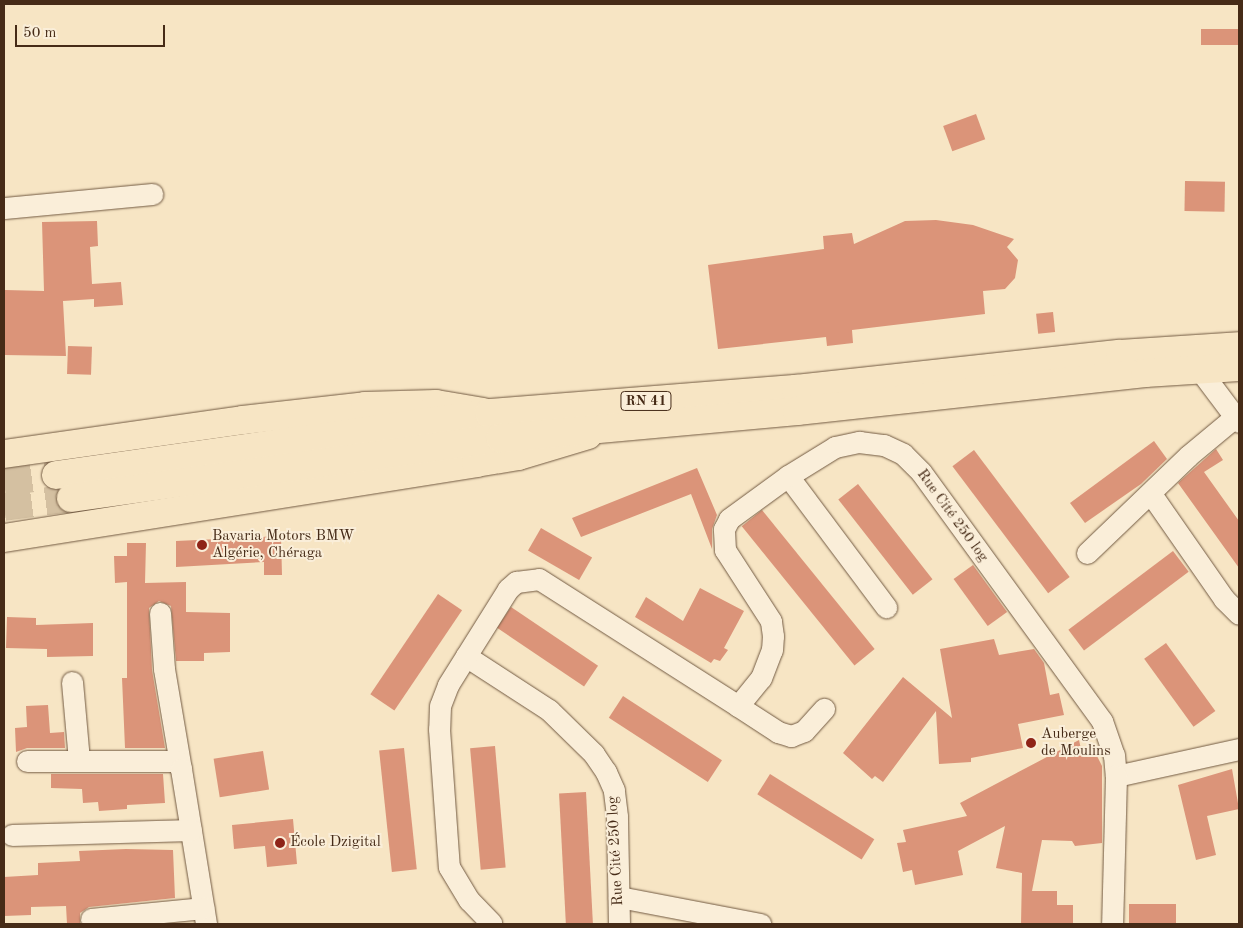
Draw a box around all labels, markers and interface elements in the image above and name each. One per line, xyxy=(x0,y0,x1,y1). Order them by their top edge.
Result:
scale bar xyxy=(18,15,168,47)
text: 50 m xyxy=(23,26,57,41)
road number: RN 41 xyxy=(620,390,672,412)
street label: Rue Cité 250 log xyxy=(912,466,992,566)
place label: Bavaria Motors BMW Algérie, Chéraga xyxy=(212,527,354,562)
marker: Bavaria Motors BMW Algérie, Chéraga xyxy=(196,539,208,551)
place label: Auberge de Moulins xyxy=(1041,725,1111,760)
marker: Auberge de Moulins xyxy=(1025,737,1037,749)
street label: Rue Cité 250 log xyxy=(604,796,628,906)
place label: École Dzigital xyxy=(290,834,381,852)
marker: École Dzigital xyxy=(274,837,286,849)

